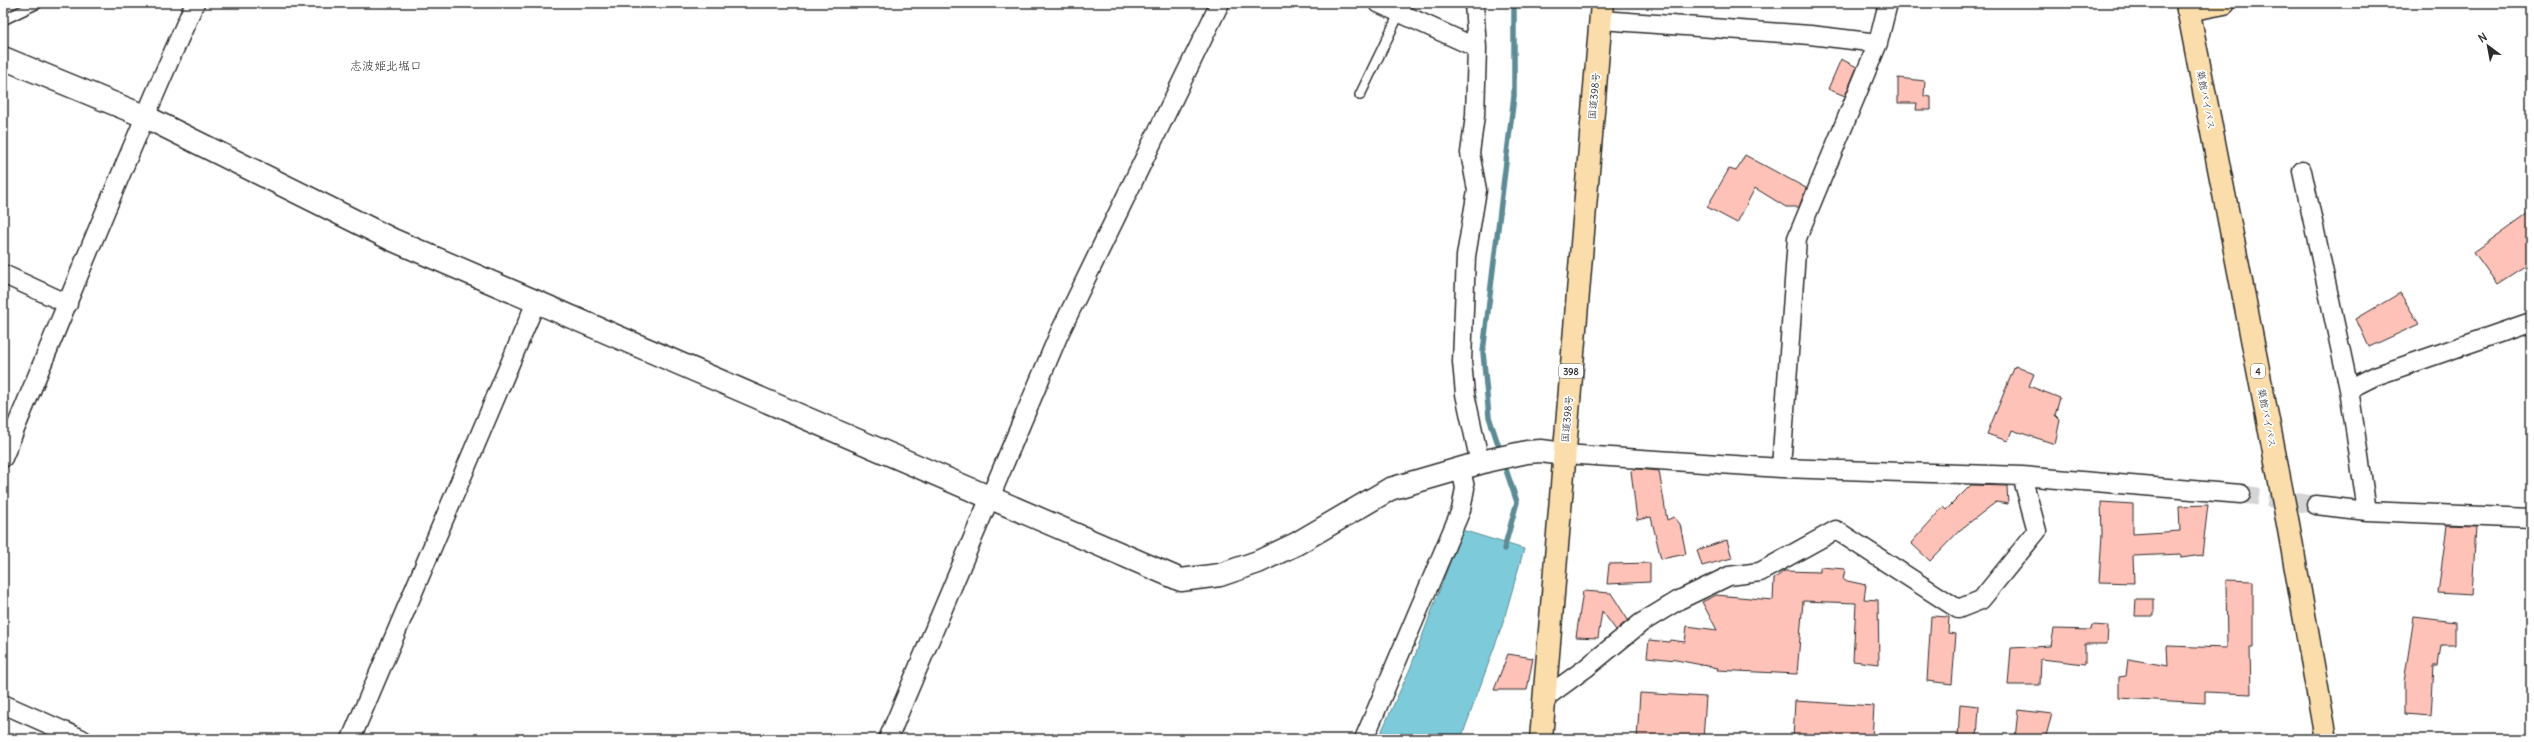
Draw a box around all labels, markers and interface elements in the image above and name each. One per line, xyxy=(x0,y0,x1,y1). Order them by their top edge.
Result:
north arrow xyxy=(2468,26,2508,66)
text: N xyxy=(2476,30,2490,45)
district label: 志波姫北堀口 xyxy=(350,58,422,73)
street label: 築館バイパス xyxy=(2194,69,2218,131)
street label: 国道398号 xyxy=(1585,72,1603,120)
road number: 398 xyxy=(1559,364,1583,378)
road number: 4 xyxy=(2251,364,2265,378)
street label: 築館バイパス xyxy=(2255,387,2279,449)
street label: 国道398号 xyxy=(1558,395,1576,443)

